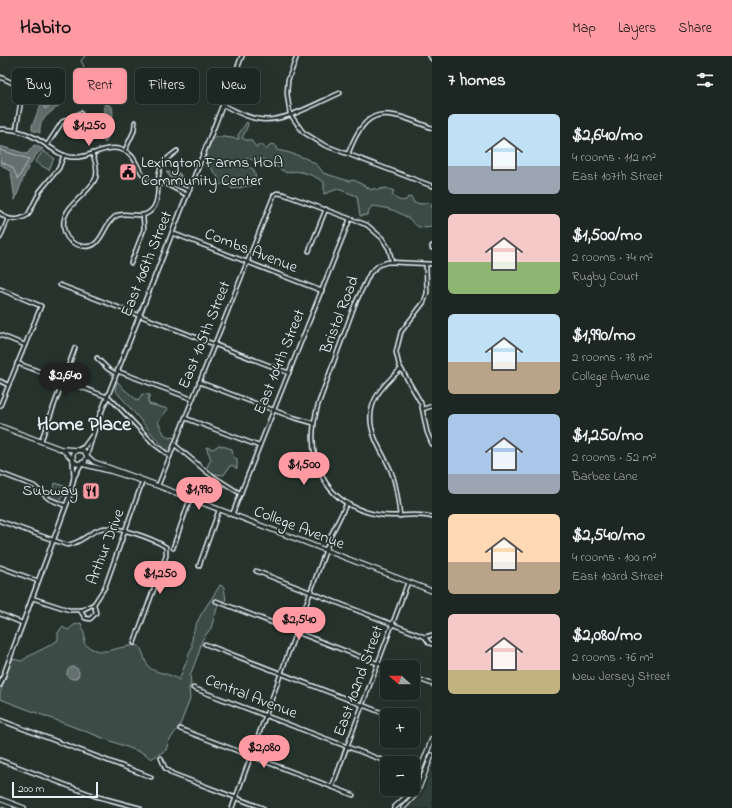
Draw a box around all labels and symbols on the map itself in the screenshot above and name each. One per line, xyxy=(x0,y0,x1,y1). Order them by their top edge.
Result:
pin: $1,250 xyxy=(56,113,122,147)
place label: Lexington Farms HOA Community Center xyxy=(141,151,283,193)
public building icon: Lexington Farms HOA Community Center xyxy=(118,162,138,182)
street label: East 106th Street xyxy=(115,207,179,321)
street label: Combs Avenue xyxy=(201,222,302,280)
street label: Bristol Road xyxy=(314,273,366,358)
street label: East 105th Street xyxy=(172,277,238,392)
street label: East 104th Street xyxy=(248,305,312,418)
pin: $2,640 xyxy=(32,363,98,397)
district label: Home Place xyxy=(37,411,132,440)
pin: $1,500 xyxy=(271,452,337,486)
pin: $1,990 xyxy=(166,477,232,511)
place label: Subway xyxy=(22,479,78,503)
restaurant icon: Subway xyxy=(81,481,101,501)
street label: College Avenue xyxy=(250,500,349,557)
street label: Arthur Drive xyxy=(81,505,132,588)
pin: $1,250 xyxy=(127,561,193,595)
pin: $2,540 xyxy=(266,607,332,641)
street label: East 102nd Street xyxy=(328,621,390,740)
north arrow xyxy=(380,660,420,700)
street label: Central Avenue xyxy=(201,668,302,726)
pin: $2,080 xyxy=(231,735,297,769)
scale bar xyxy=(12,780,98,799)

